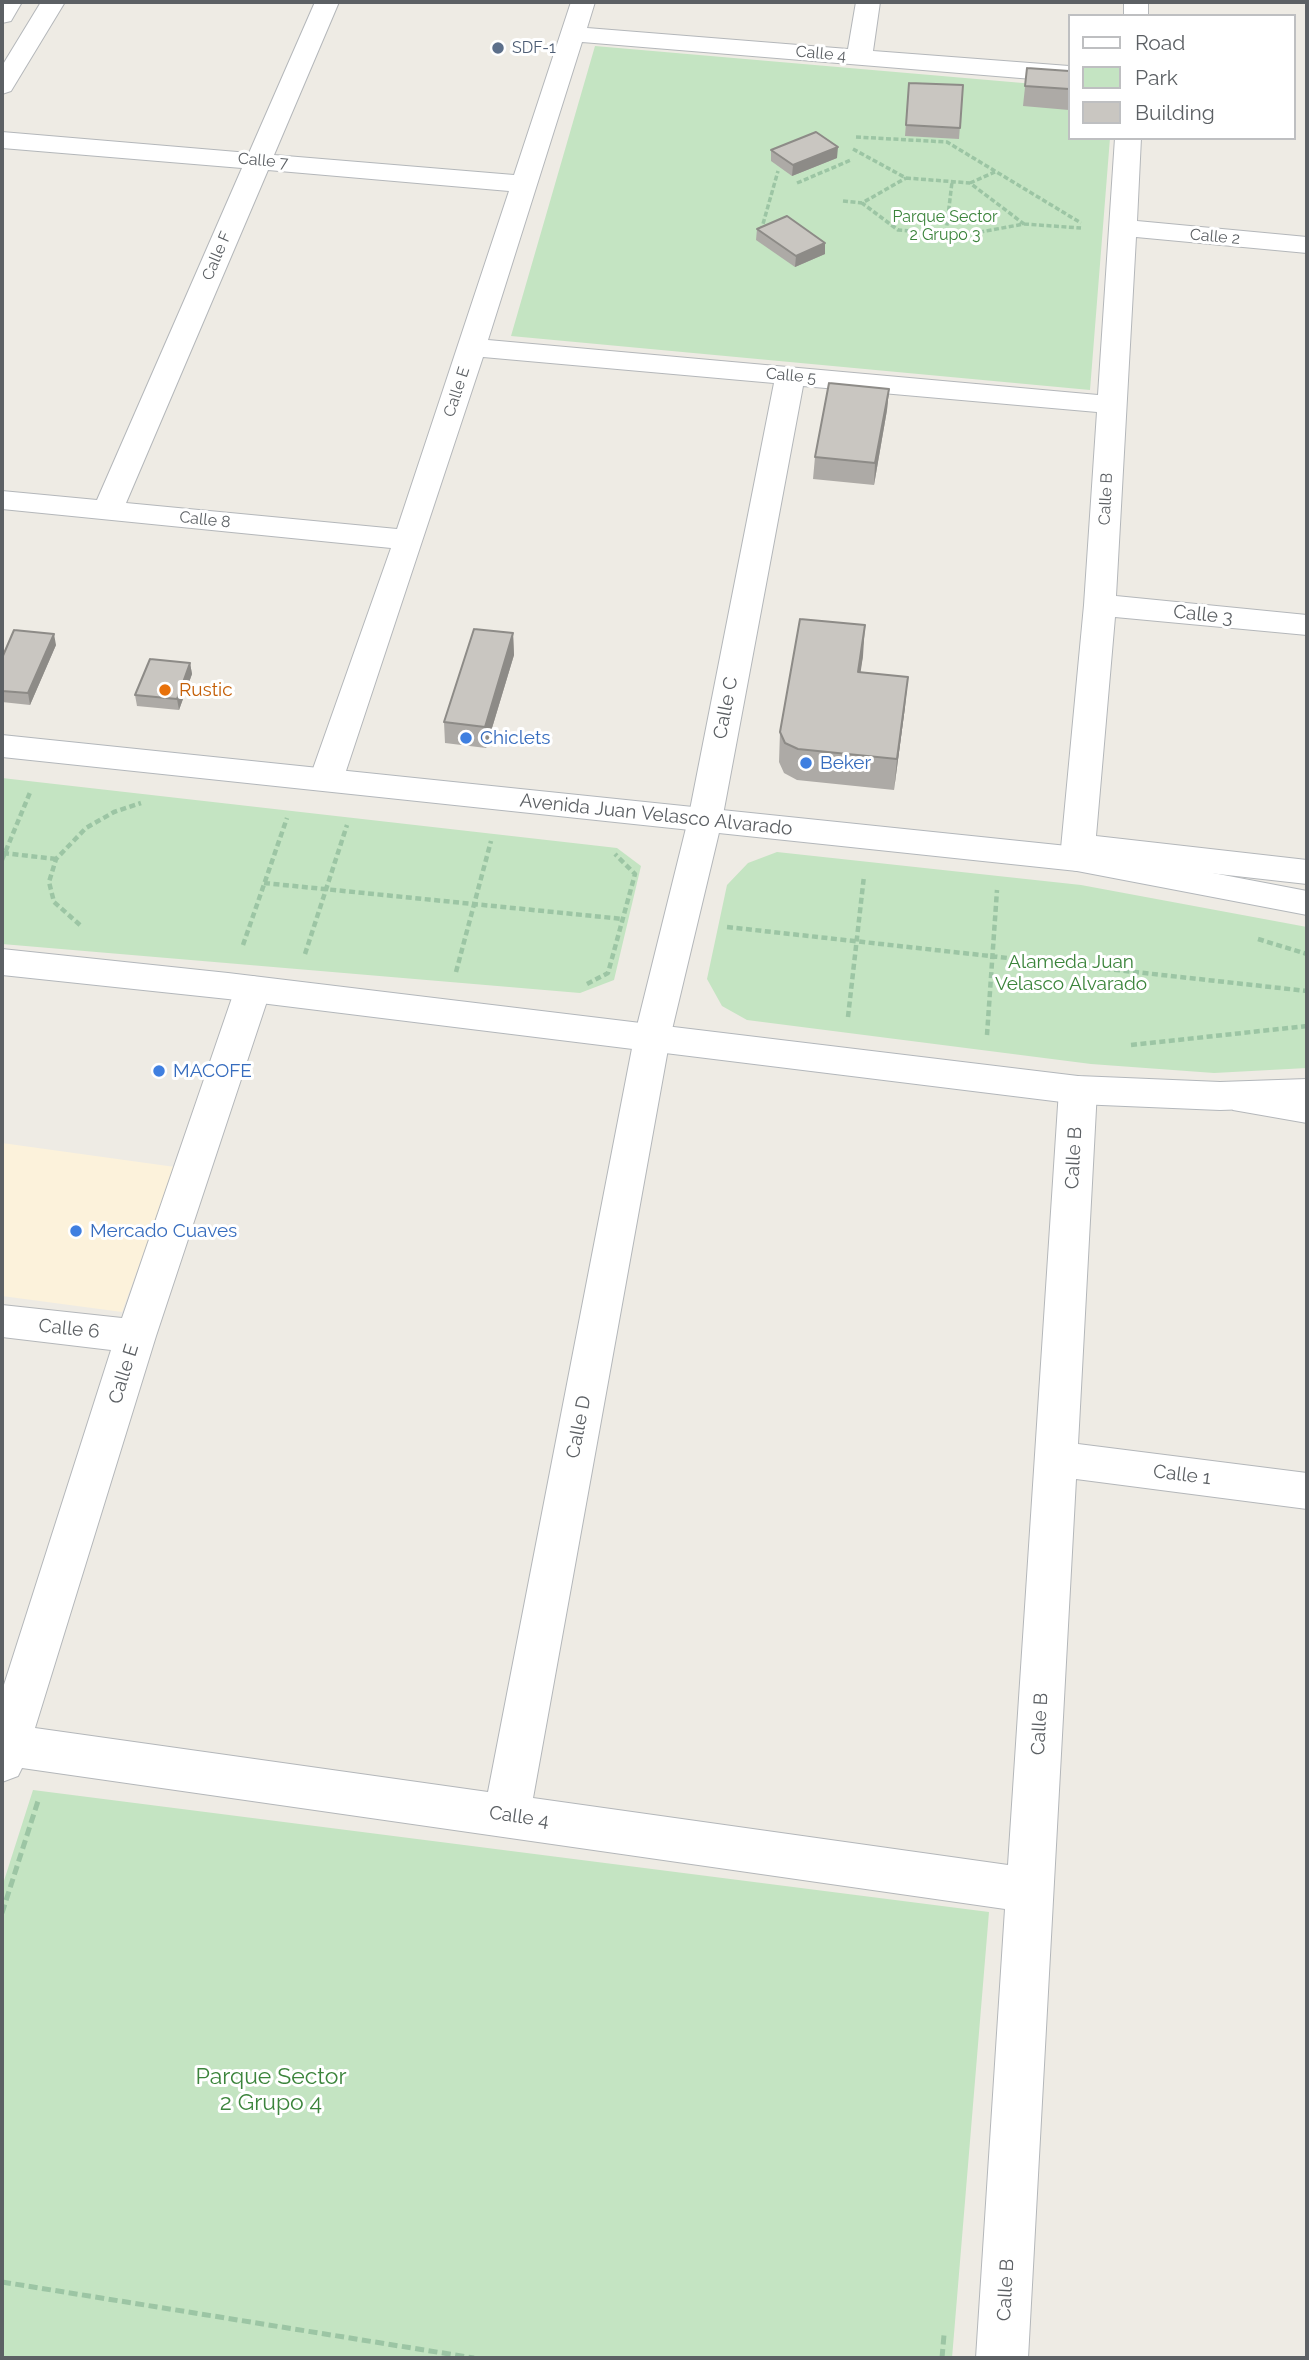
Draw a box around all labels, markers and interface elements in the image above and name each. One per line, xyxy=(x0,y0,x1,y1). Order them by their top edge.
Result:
legend xyxy=(1068,14,1295,140)
text: Road xyxy=(1135,30,1185,55)
place label: SDF-1 xyxy=(512,38,556,58)
marker: SDF-1 xyxy=(490,40,506,56)
street label: Calle 4 xyxy=(795,42,847,66)
text: Park xyxy=(1135,65,1178,90)
text: Building xyxy=(1135,100,1215,125)
street label: Calle 7 xyxy=(237,149,289,173)
park label: Parque Sector 2 Grupo 3 xyxy=(892,207,998,245)
street label: Calle 2 xyxy=(1189,225,1241,249)
street label: Calle F xyxy=(198,229,236,283)
street label: Calle E xyxy=(440,364,474,420)
street label: Calle 5 xyxy=(765,364,817,388)
street label: Calle B xyxy=(1095,472,1117,526)
street label: Calle 8 xyxy=(178,508,232,532)
street label: Calle 3 xyxy=(1172,601,1234,629)
street label: Calle C xyxy=(709,675,743,741)
place label: Rustic xyxy=(179,679,233,701)
marker: Rustic xyxy=(157,682,173,698)
place label: Chiclets xyxy=(480,727,550,749)
marker: Chiclets xyxy=(458,730,474,746)
place label: Beker xyxy=(820,752,871,774)
marker: Beker xyxy=(798,755,814,771)
street label: Avenida Juan Velasco Alvarado xyxy=(519,789,793,841)
park label: Alameda Juan Velasco Alvarado xyxy=(995,951,1147,995)
place label: MACOFE xyxy=(173,1060,252,1082)
marker: MACOFE xyxy=(151,1063,167,1079)
street label: Calle B xyxy=(1061,1126,1087,1190)
place label: Mercado Cuaves xyxy=(90,1220,237,1242)
marker: Mercado Cuaves xyxy=(68,1223,84,1239)
street label: Calle 6 xyxy=(37,1314,101,1344)
street label: Calle E xyxy=(104,1341,144,1407)
street label: Calle D xyxy=(562,1394,596,1460)
street label: Calle 1 xyxy=(1152,1460,1212,1490)
street label: Calle B xyxy=(1027,1692,1053,1756)
street label: Calle 4 xyxy=(488,1802,550,1832)
park label: Parque Sector 2 Grupo 4 xyxy=(195,2063,347,2117)
street label: Calle B xyxy=(993,2258,1019,2322)

